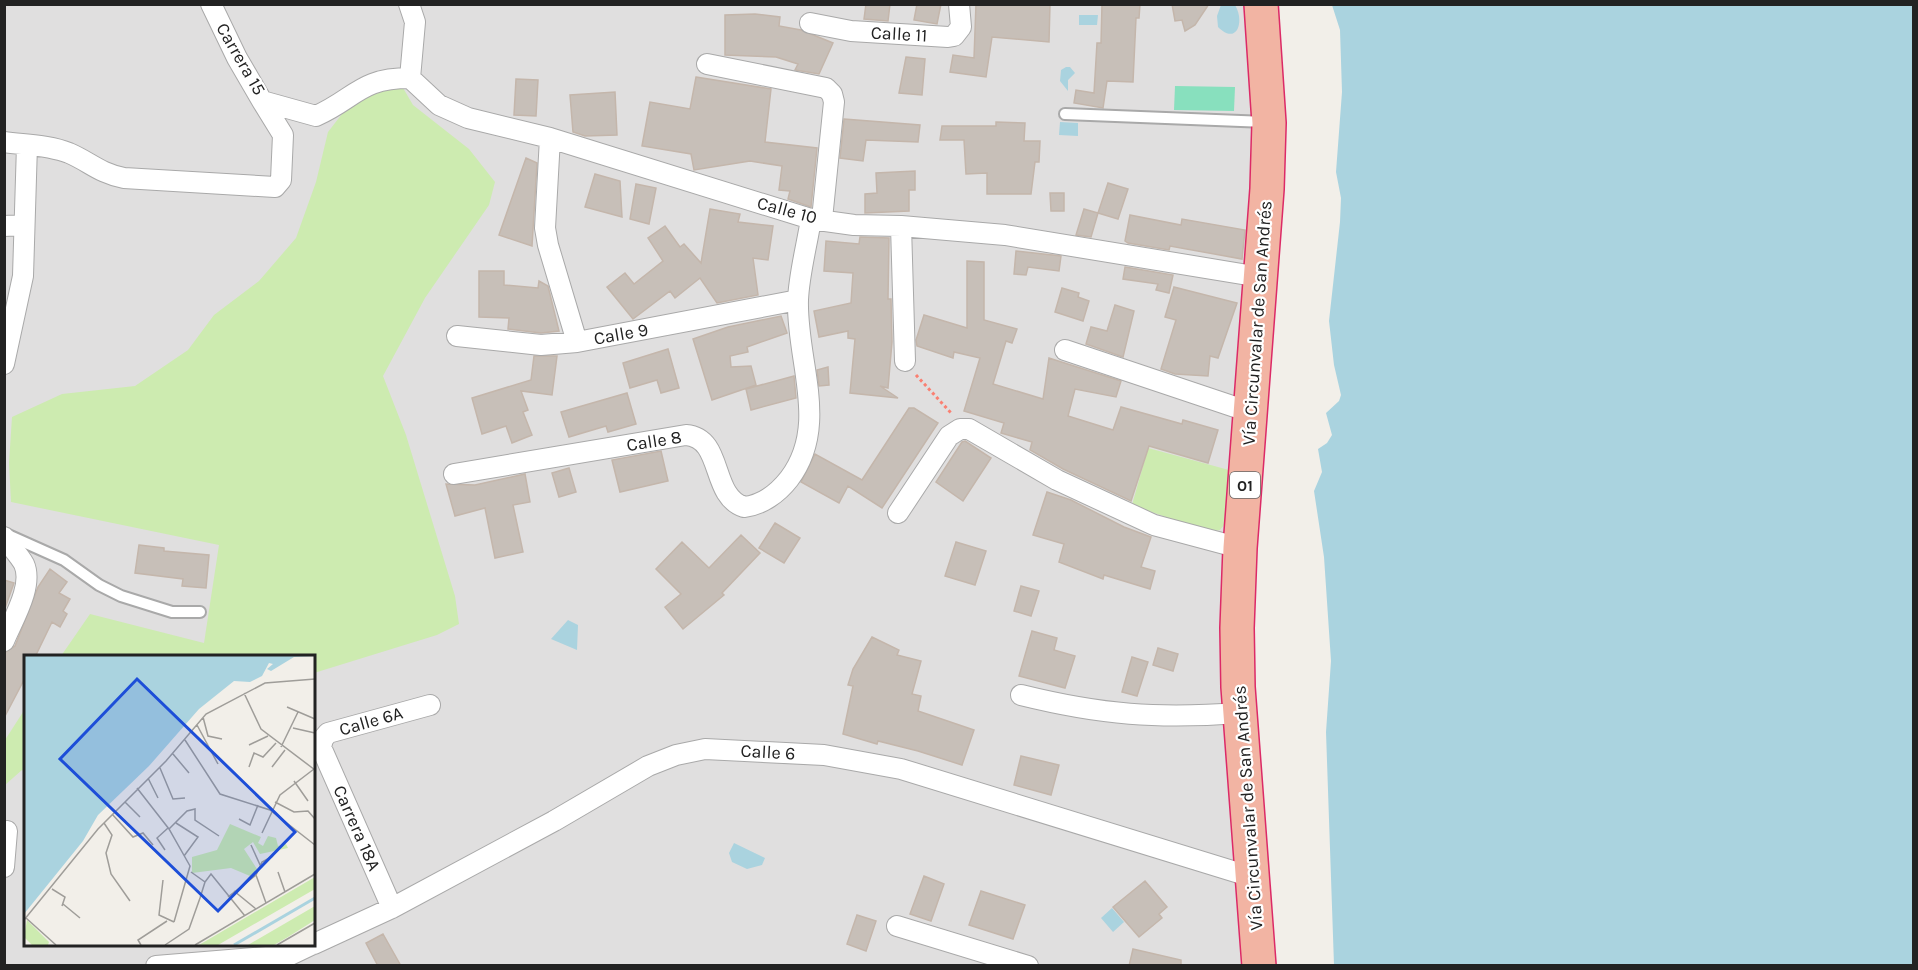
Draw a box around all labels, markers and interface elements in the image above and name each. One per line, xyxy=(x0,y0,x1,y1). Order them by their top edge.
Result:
street label: Carrera 15 xyxy=(211,19,271,99)
street label: Calle 11 xyxy=(870,22,928,46)
street label: Calle 10 xyxy=(755,191,819,229)
street label: Vía Circunvalar de San Andrés xyxy=(1237,200,1277,446)
street label: Calle 9 xyxy=(592,318,650,350)
street label: Calle 8 xyxy=(625,426,683,456)
road number: 01 xyxy=(1230,472,1260,498)
inset map xyxy=(24,655,315,946)
street label: Vía Circunvalar de San Andrés xyxy=(1228,685,1268,931)
street label: Calle 6A xyxy=(337,701,405,741)
street label: Calle 6 xyxy=(740,740,796,764)
street label: Carrera 18A xyxy=(328,782,386,874)

